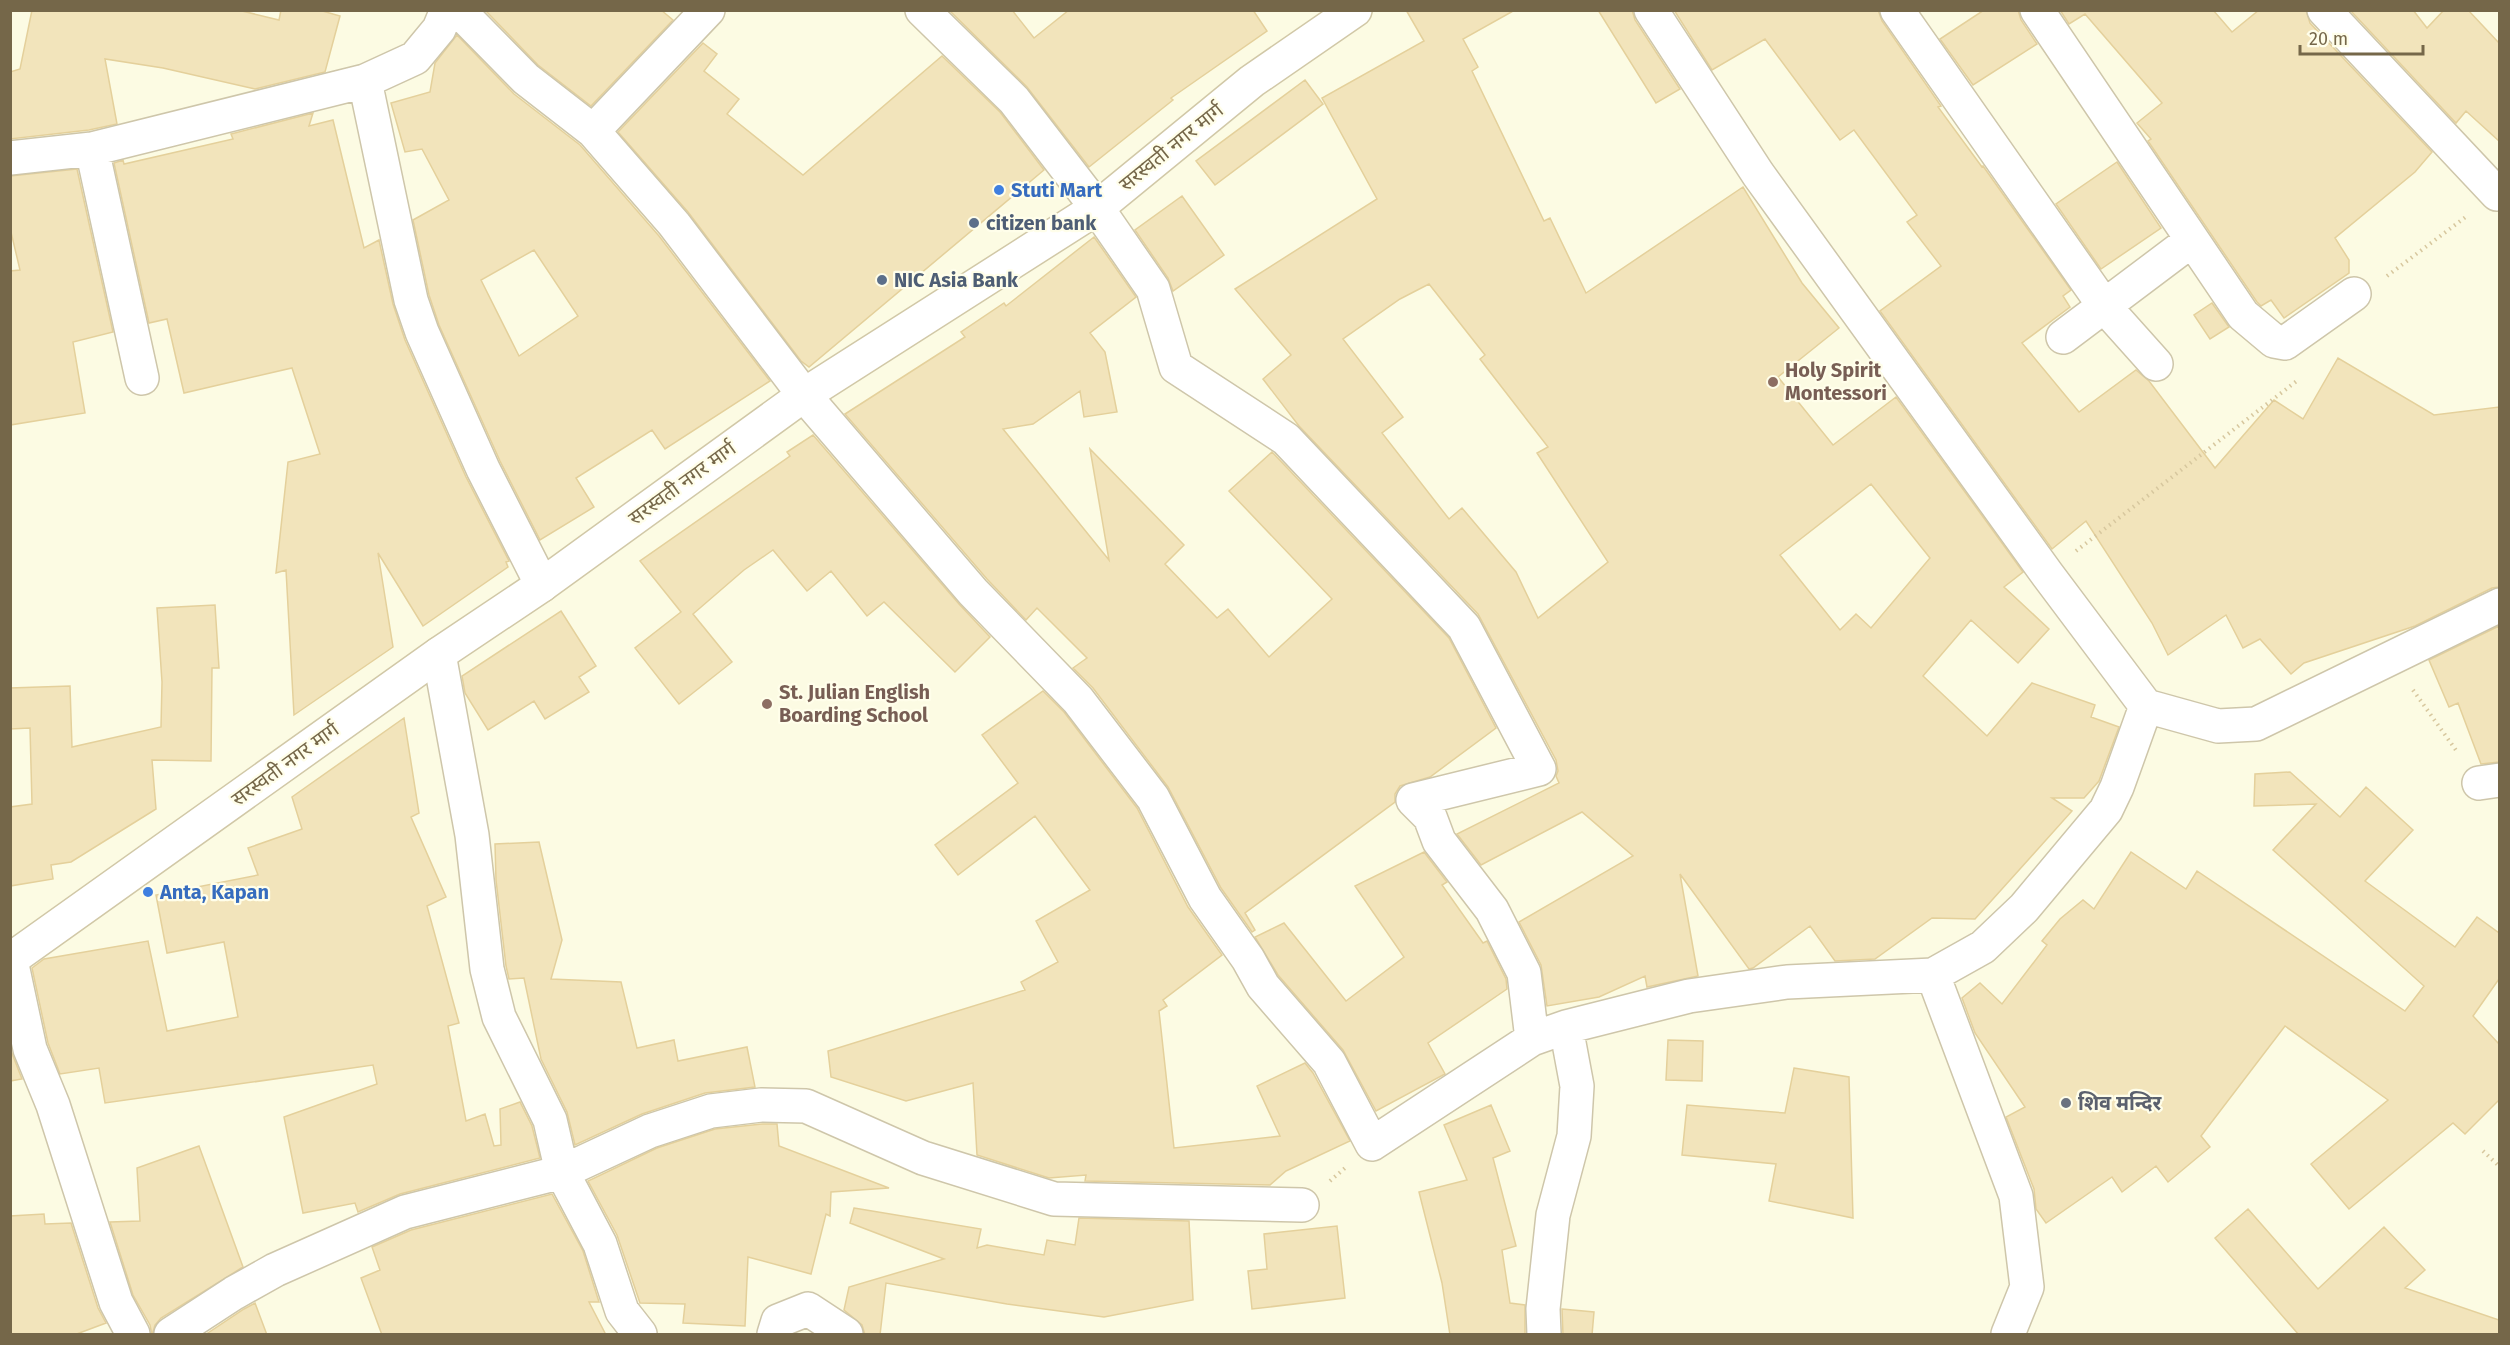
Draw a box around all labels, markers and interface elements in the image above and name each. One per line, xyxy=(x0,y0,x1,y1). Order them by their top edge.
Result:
scale bar xyxy=(2300,18,2423,56)
text: 20 m xyxy=(2309,28,2348,50)
street label: सरस्वती नगर मार्ग xyxy=(1114,97,1229,196)
place label: Stuti Mart xyxy=(1011,178,1102,202)
marker: Stuti Mart xyxy=(992,183,1006,197)
place label: citizen bank xyxy=(986,211,1097,235)
marker: citizen bank xyxy=(967,216,981,230)
place label: NIC Asia Bank xyxy=(894,268,1019,292)
marker: NIC Asia Bank xyxy=(875,273,889,287)
place label: Holy Spirit Montessori xyxy=(1785,358,1887,405)
marker: Holy Spirit Montessori xyxy=(1766,375,1780,389)
street label: सरस्वती नगर मार्ग xyxy=(624,435,741,530)
place label: St. Julian English Boarding School xyxy=(779,680,930,727)
marker: St. Julian English Boarding School xyxy=(760,697,774,711)
street label: सरस्वती नगर मार्ग xyxy=(227,716,344,811)
place label: Anta, Kapan xyxy=(159,880,269,904)
marker: Anta, Kapan xyxy=(141,885,155,899)
place label: शिव मन्दिर xyxy=(2078,1091,2163,1115)
marker: शिव मन्दिर xyxy=(2059,1096,2073,1110)

